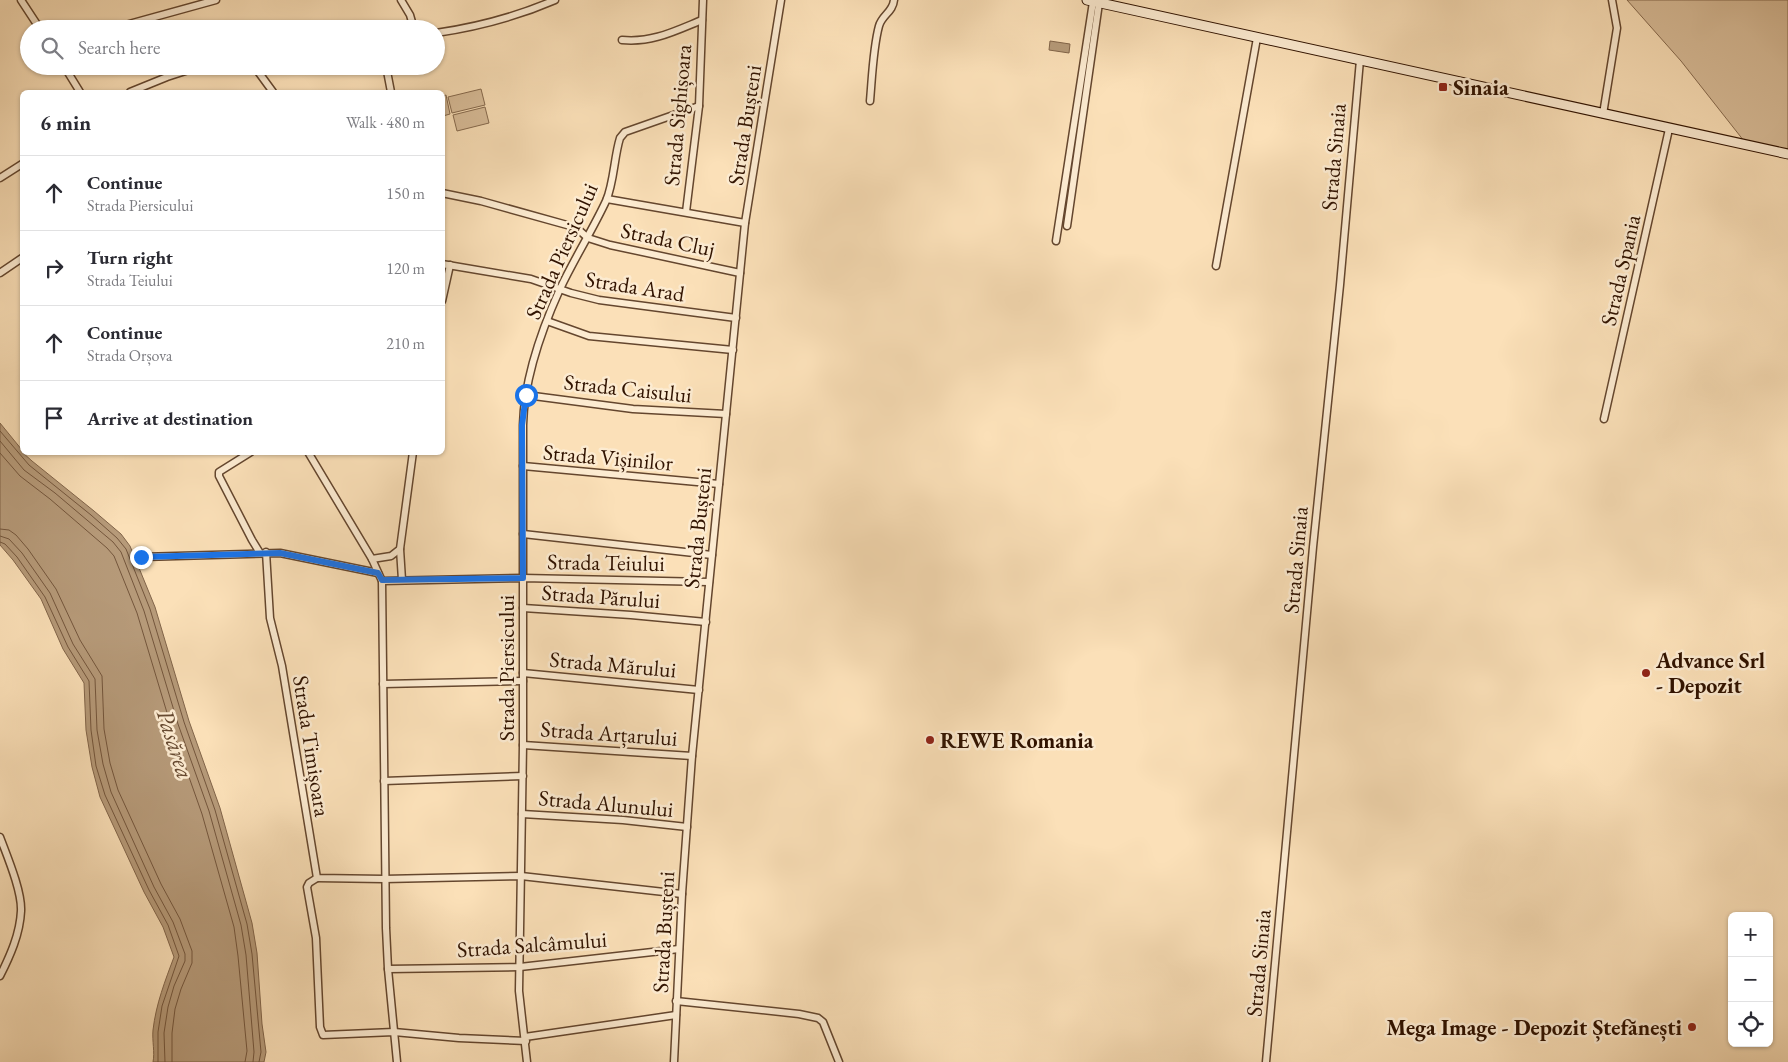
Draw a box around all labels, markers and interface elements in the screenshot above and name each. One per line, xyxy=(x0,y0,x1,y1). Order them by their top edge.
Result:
search box xyxy=(20,20,445,75)
icon: search xyxy=(38,34,66,62)
text: Search here xyxy=(78,35,160,60)
street label: Strada Sighișoara xyxy=(657,43,698,187)
street label: Strada Bușteni xyxy=(721,63,768,187)
place label: Sinaia xyxy=(1453,73,1509,102)
marker: Sinaia xyxy=(1437,81,1449,93)
street label: Strada Sinaia xyxy=(1314,102,1353,212)
text: 6 min xyxy=(40,109,91,136)
text: Walk · 480 m xyxy=(346,112,425,133)
text: Continue xyxy=(87,170,162,195)
street label: Strada Piersicului xyxy=(518,178,604,324)
icon: ahead xyxy=(40,179,68,207)
text: 150 m xyxy=(386,183,425,204)
text: Strada Piersicului xyxy=(87,195,193,216)
street label: Strada Spania xyxy=(1594,211,1647,329)
street label: Strada Cluj xyxy=(618,215,717,264)
text: Turn right xyxy=(87,245,173,270)
icon: right xyxy=(40,254,68,282)
text: 120 m xyxy=(386,258,425,279)
street label: Strada Arad xyxy=(583,264,687,309)
text: Strada Teiului xyxy=(87,270,173,291)
text: Continue xyxy=(87,320,162,345)
icon: ahead xyxy=(40,329,68,357)
text: 210 m xyxy=(386,333,425,354)
text: Strada Orșova xyxy=(87,345,172,366)
street label: Strada Caisului xyxy=(563,367,693,410)
route start xyxy=(515,384,538,407)
icon: arrive xyxy=(40,404,68,432)
text: Arrive at destination xyxy=(87,406,253,431)
street label: Strada Vișinilor xyxy=(542,437,675,478)
street label: Strada Bușteni xyxy=(677,466,718,590)
street label: Strada Sinaia xyxy=(1276,505,1315,615)
route end xyxy=(130,546,153,569)
street label: Strada Teiului xyxy=(547,547,665,578)
street label: Strada Părului xyxy=(541,578,661,615)
street label: Strada Piersicului xyxy=(492,595,521,741)
street label: Strada Mărului xyxy=(548,645,677,684)
place label: Advance Srl - Depozit xyxy=(1655,646,1765,700)
marker: Advance Srl - Depozit xyxy=(1640,667,1652,679)
street label: Strada Timișoara xyxy=(286,673,337,819)
water label: Pasărea xyxy=(150,705,201,783)
street label: Strada Arțarului xyxy=(540,714,678,753)
place label: REWE Romania xyxy=(940,726,1094,755)
marker: REWE Romania xyxy=(924,734,936,746)
street label: Strada Alunului xyxy=(537,783,675,824)
street label: Strada Bușteni xyxy=(646,871,681,994)
street label: Strada Sinaia xyxy=(1239,908,1278,1018)
map controls xyxy=(1728,912,1773,1047)
button: + xyxy=(1728,912,1773,957)
street label: Strada Salcâmului xyxy=(456,925,608,964)
button: − xyxy=(1728,957,1773,1002)
button: locate xyxy=(1728,1002,1773,1047)
place label: Mega Image - Depozit Ștefănești xyxy=(1386,1013,1683,1042)
marker: Mega Image - Depozit Ștefănești xyxy=(1686,1021,1698,1033)

